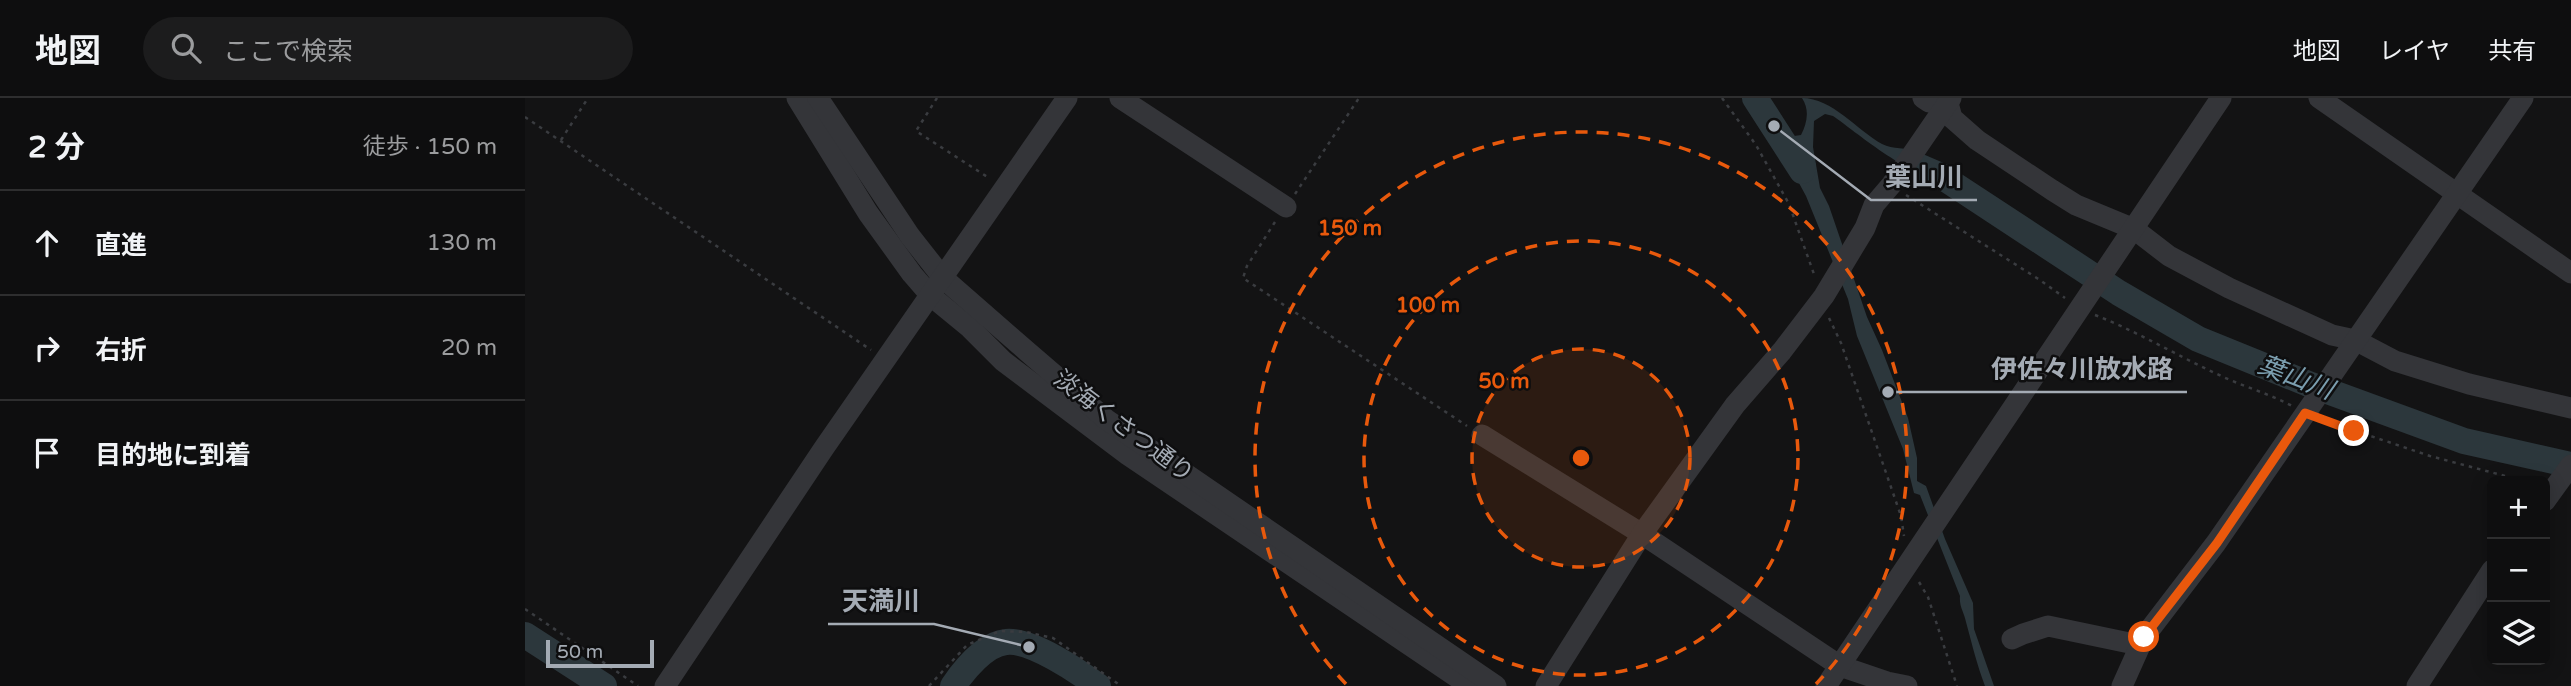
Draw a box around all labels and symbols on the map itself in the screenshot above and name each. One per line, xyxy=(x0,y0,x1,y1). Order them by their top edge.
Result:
callout: 葉山川 xyxy=(1871,153,1977,200)
text: 葉山川 xyxy=(1885,162,1963,193)
text: 150 m xyxy=(1318,216,1382,241)
text: 100 m xyxy=(1396,293,1460,318)
callout: 伊佐々川放水路 xyxy=(1977,345,2187,392)
water label: 葉山川 xyxy=(2254,349,2341,407)
text: 伊佐々川放水路 xyxy=(1991,354,2173,385)
street label: 淡海くさつ通り xyxy=(1048,364,1200,489)
text: 50 m xyxy=(1478,369,1530,394)
route end xyxy=(2338,415,2369,446)
centre of rings xyxy=(1569,446,1593,470)
callout: 天満川 xyxy=(828,577,934,624)
text: 天満川 xyxy=(842,586,920,617)
route start xyxy=(2128,621,2159,652)
scale bar xyxy=(546,637,655,669)

